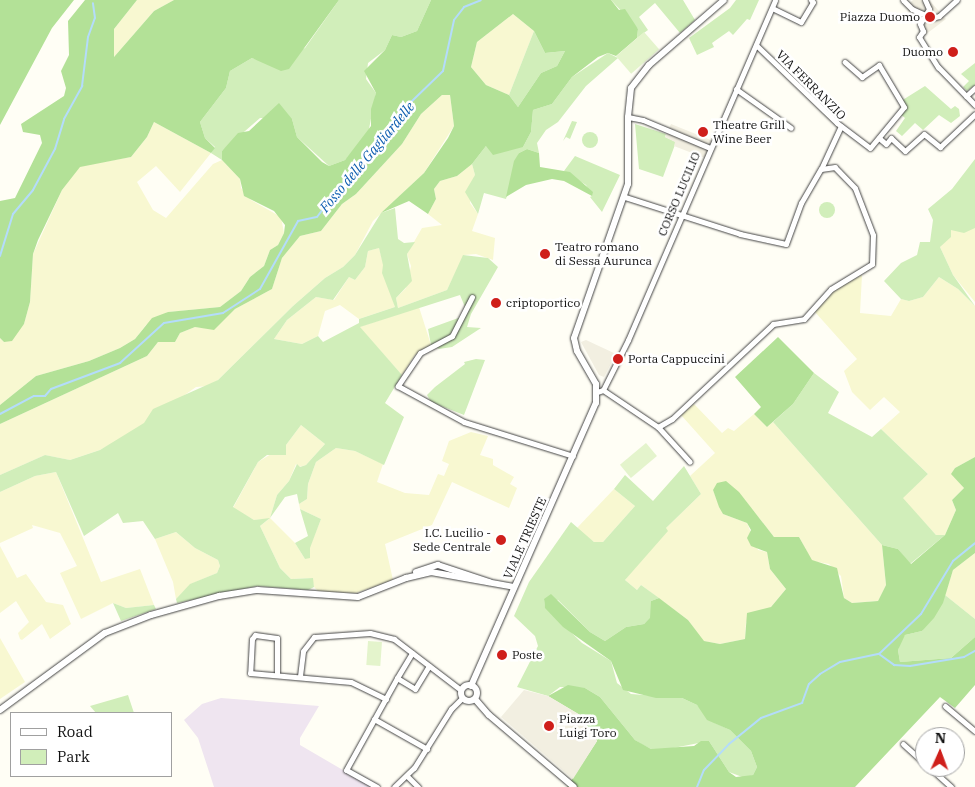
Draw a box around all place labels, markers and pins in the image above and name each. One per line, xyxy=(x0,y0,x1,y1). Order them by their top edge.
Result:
place label: Piazza Duomo xyxy=(840,10,920,24)
marker: Piazza Duomo xyxy=(924,11,936,23)
place label: Duomo xyxy=(902,45,943,59)
marker: Duomo xyxy=(947,46,959,58)
place label: Theatre Grill Wine Beer xyxy=(713,118,785,146)
marker: Theatre Grill Wine Beer xyxy=(697,126,709,138)
place label: Teatro romano di Sessa Aurunca xyxy=(555,240,652,268)
marker: Teatro romano di Sessa Aurunca xyxy=(539,248,551,260)
place label: criptoportico xyxy=(506,296,580,310)
marker: criptoportico xyxy=(490,297,502,309)
place label: Porta Cappuccini xyxy=(628,352,725,366)
marker: Porta Cappuccini xyxy=(612,353,624,365)
place label: I.C. Lucilio - Sede Centrale xyxy=(413,526,491,554)
marker: I.C. Lucilio - Sede Centrale xyxy=(495,534,507,546)
place label: Poste xyxy=(512,648,542,662)
marker: Poste xyxy=(496,649,508,661)
place label: Piazza Luigi Toro xyxy=(559,712,616,740)
marker: Piazza Luigi Toro xyxy=(543,720,555,732)

